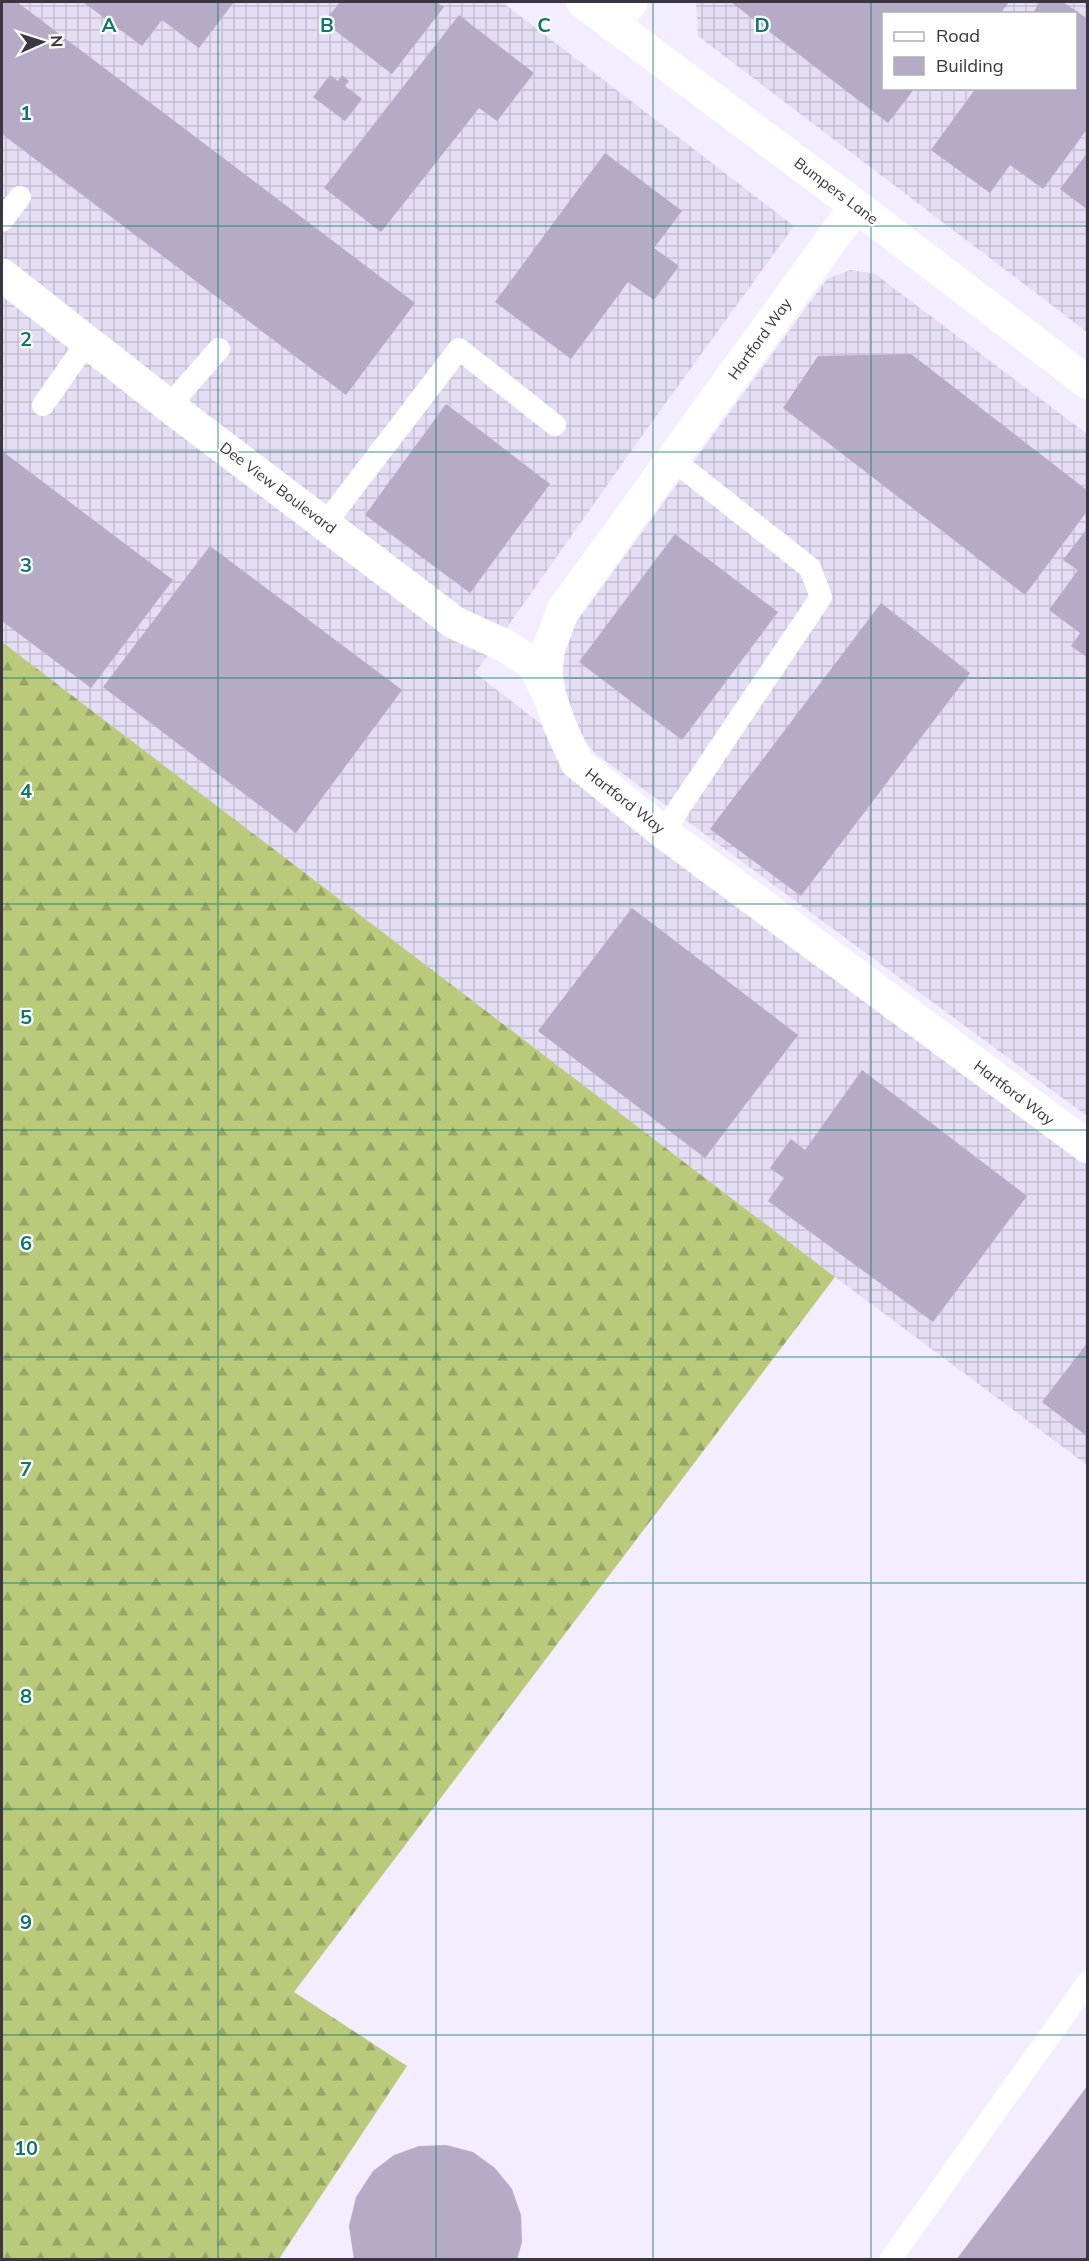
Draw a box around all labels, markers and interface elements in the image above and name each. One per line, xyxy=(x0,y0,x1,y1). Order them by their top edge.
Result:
north arrow xyxy=(12,12,72,72)
text: A xyxy=(102,12,117,37)
text: B xyxy=(320,12,334,37)
text: C xyxy=(537,12,551,37)
text: D xyxy=(754,12,770,37)
legend xyxy=(882,12,1077,90)
text: Road xyxy=(936,24,980,47)
text: N xyxy=(47,35,67,48)
text: Building xyxy=(936,54,1004,77)
text: 1 xyxy=(20,100,32,125)
street label: Bumpers Lane xyxy=(791,153,882,228)
street label: Hartford Way xyxy=(724,294,796,383)
text: 2 xyxy=(20,326,32,351)
street label: Dee View Boulevard xyxy=(216,438,340,538)
text: 3 xyxy=(20,552,32,577)
street label: Hartford Way xyxy=(582,764,669,838)
text: 4 xyxy=(20,778,32,803)
text: 5 xyxy=(20,1004,32,1029)
street label: Hartford Way xyxy=(970,1056,1058,1129)
text: 6 xyxy=(20,1230,32,1255)
text: 7 xyxy=(20,1456,32,1481)
text: 8 xyxy=(20,1683,32,1708)
text: 9 xyxy=(20,1909,32,1934)
text: 10 xyxy=(14,2135,38,2160)

